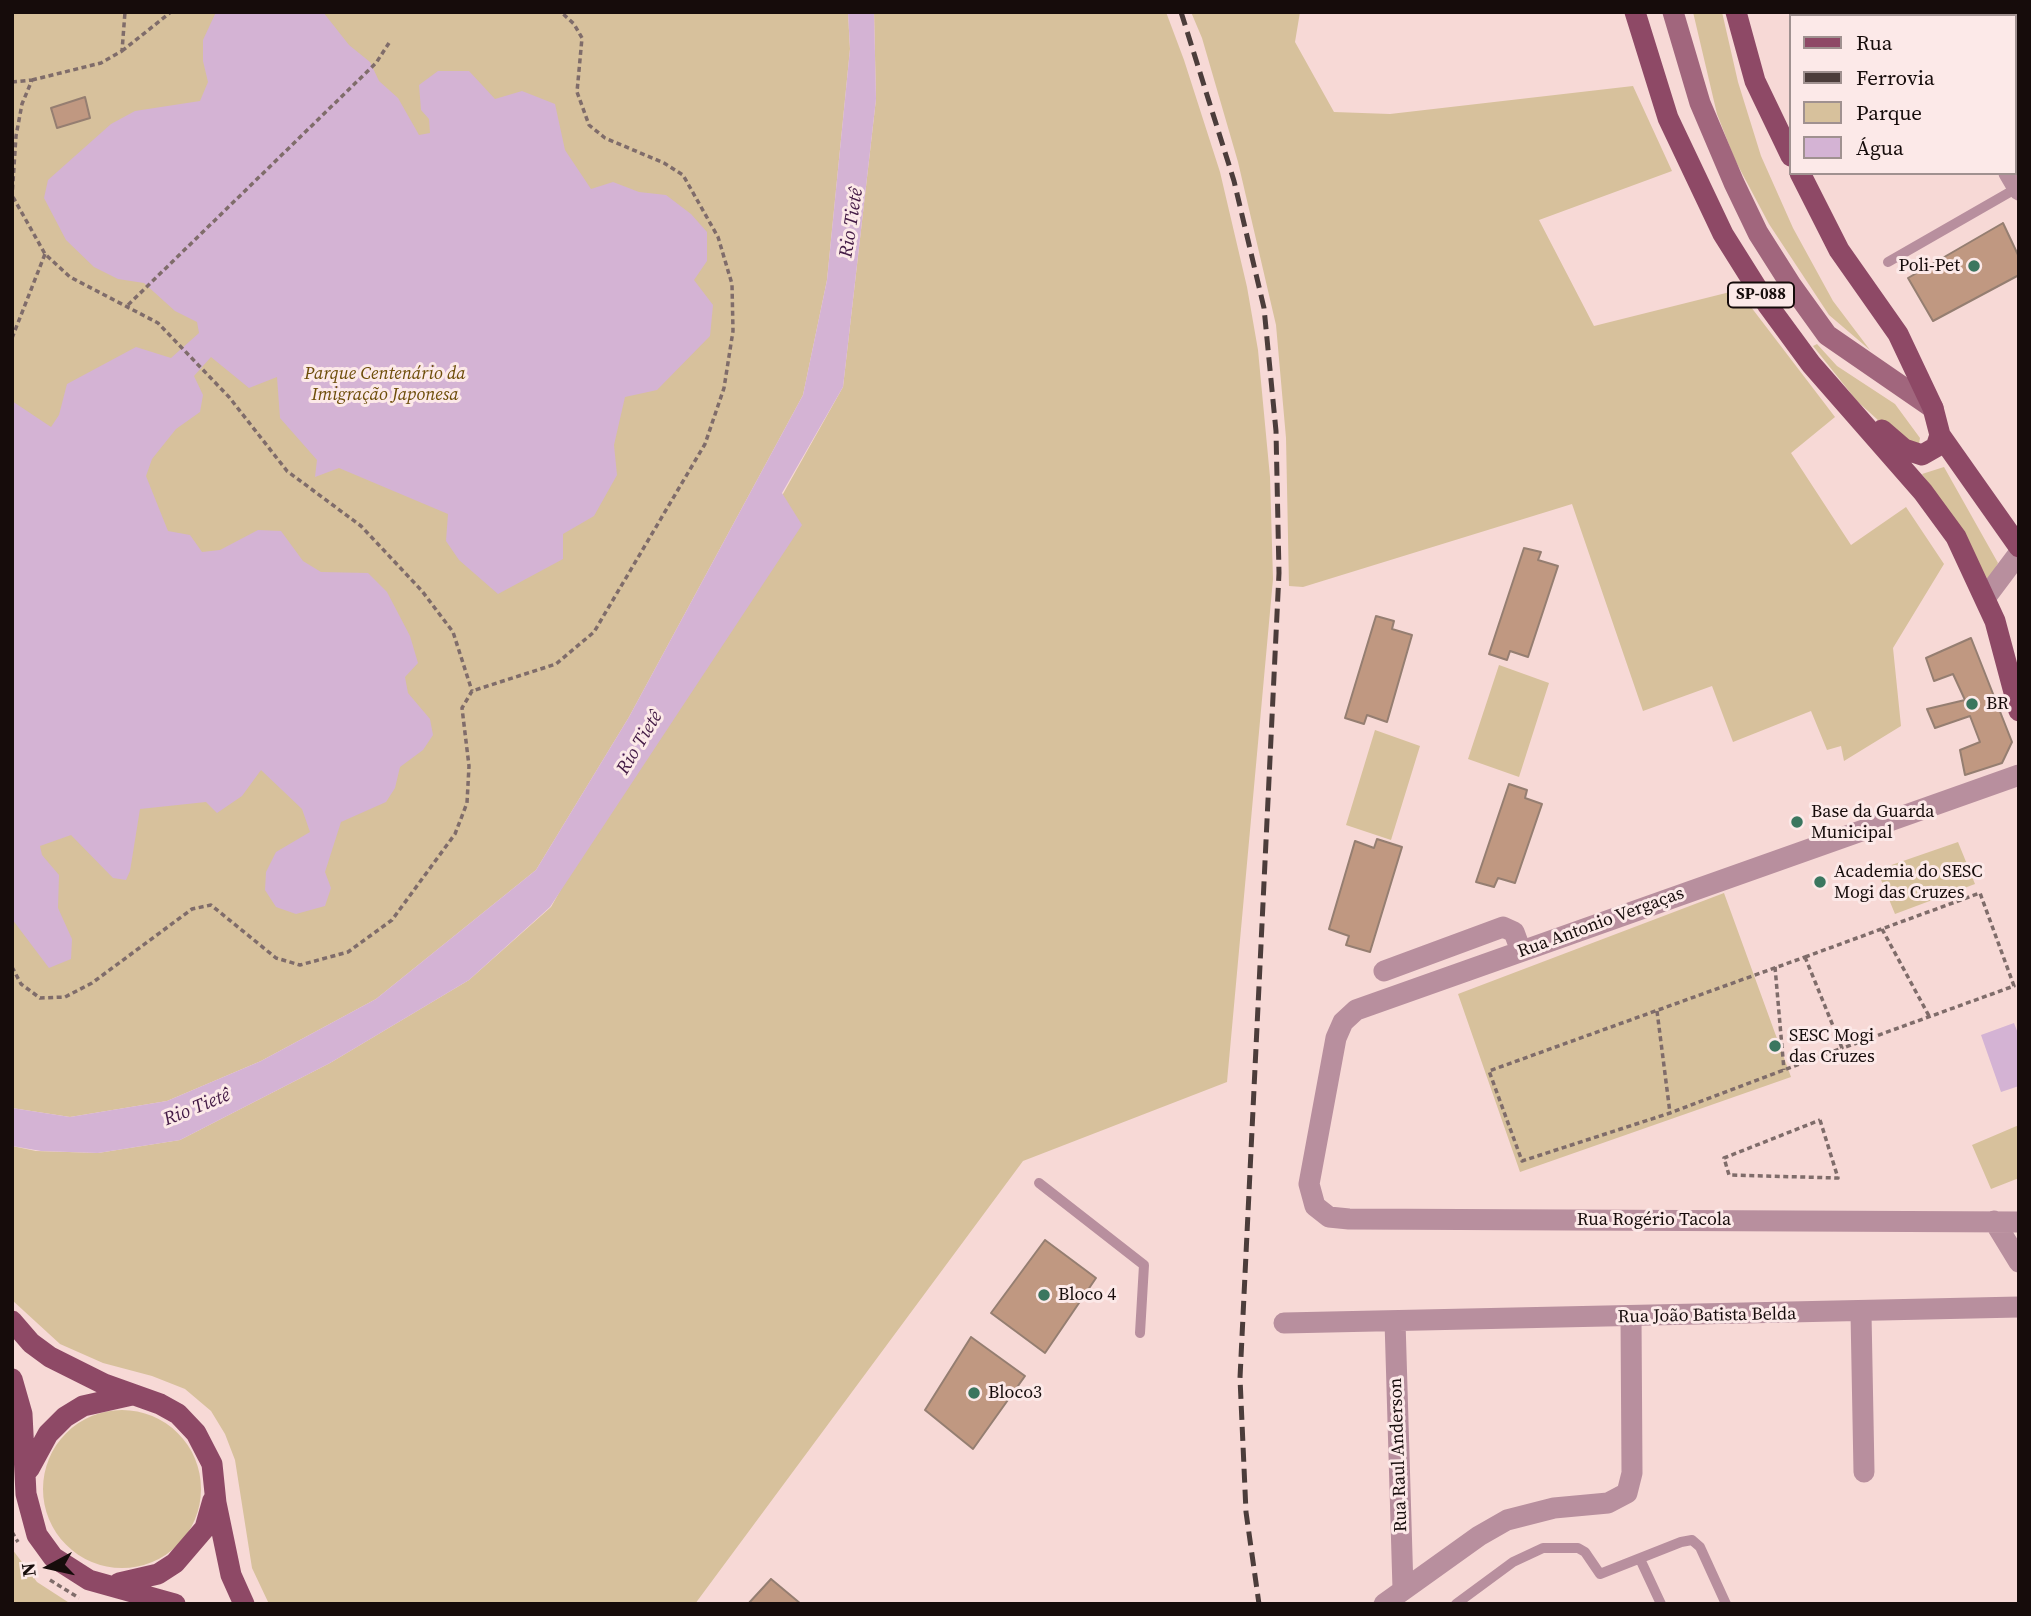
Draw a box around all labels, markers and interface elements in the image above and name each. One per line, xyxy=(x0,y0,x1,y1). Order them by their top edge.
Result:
legend xyxy=(1790,14,2017,175)
text: Rua xyxy=(1856,28,1892,57)
text: Ferrovia xyxy=(1856,63,1935,92)
text: Parque xyxy=(1856,98,1922,127)
text: Água xyxy=(1856,133,1904,162)
water label: Rio Tietê xyxy=(835,187,869,259)
place label: Poli-Pet xyxy=(1898,255,1960,277)
marker: Poli-Pet xyxy=(1966,258,1982,274)
road number: SP-088 xyxy=(1728,282,1794,308)
park label: Parque Centenário da Imigração Japonesa xyxy=(304,363,466,406)
place label: BR xyxy=(1986,693,2009,715)
marker: BR xyxy=(1964,696,1980,712)
water label: Rio Tietê xyxy=(612,707,668,779)
place label: Base da Guarda Municipal xyxy=(1811,801,1935,844)
marker: Base da Guarda Municipal xyxy=(1789,814,1805,830)
place label: Academia do SESC Mogi das Cruzes xyxy=(1834,861,1983,903)
marker: Academia do SESC Mogi das Cruzes xyxy=(1812,874,1828,890)
street label: Rua Antonio Vergaças xyxy=(1515,883,1687,963)
place label: SESC Mogi das Cruzes xyxy=(1789,1025,1875,1068)
marker: SESC Mogi das Cruzes xyxy=(1767,1038,1783,1054)
water label: Rio Tietê xyxy=(160,1084,234,1132)
street label: Rua Rogério Tacola xyxy=(1577,1209,1731,1231)
place label: Bloco 4 xyxy=(1058,1284,1116,1306)
marker: Bloco 4 xyxy=(1036,1287,1052,1303)
street label: Rua João Batista Belda xyxy=(1618,1304,1796,1328)
street label: Rua Raul Anderson xyxy=(1386,1377,1412,1533)
place label: Bloco3 xyxy=(988,1382,1042,1404)
marker: Bloco3 xyxy=(966,1385,982,1401)
north arrow xyxy=(14,1532,84,1602)
text: N xyxy=(14,1561,42,1579)

